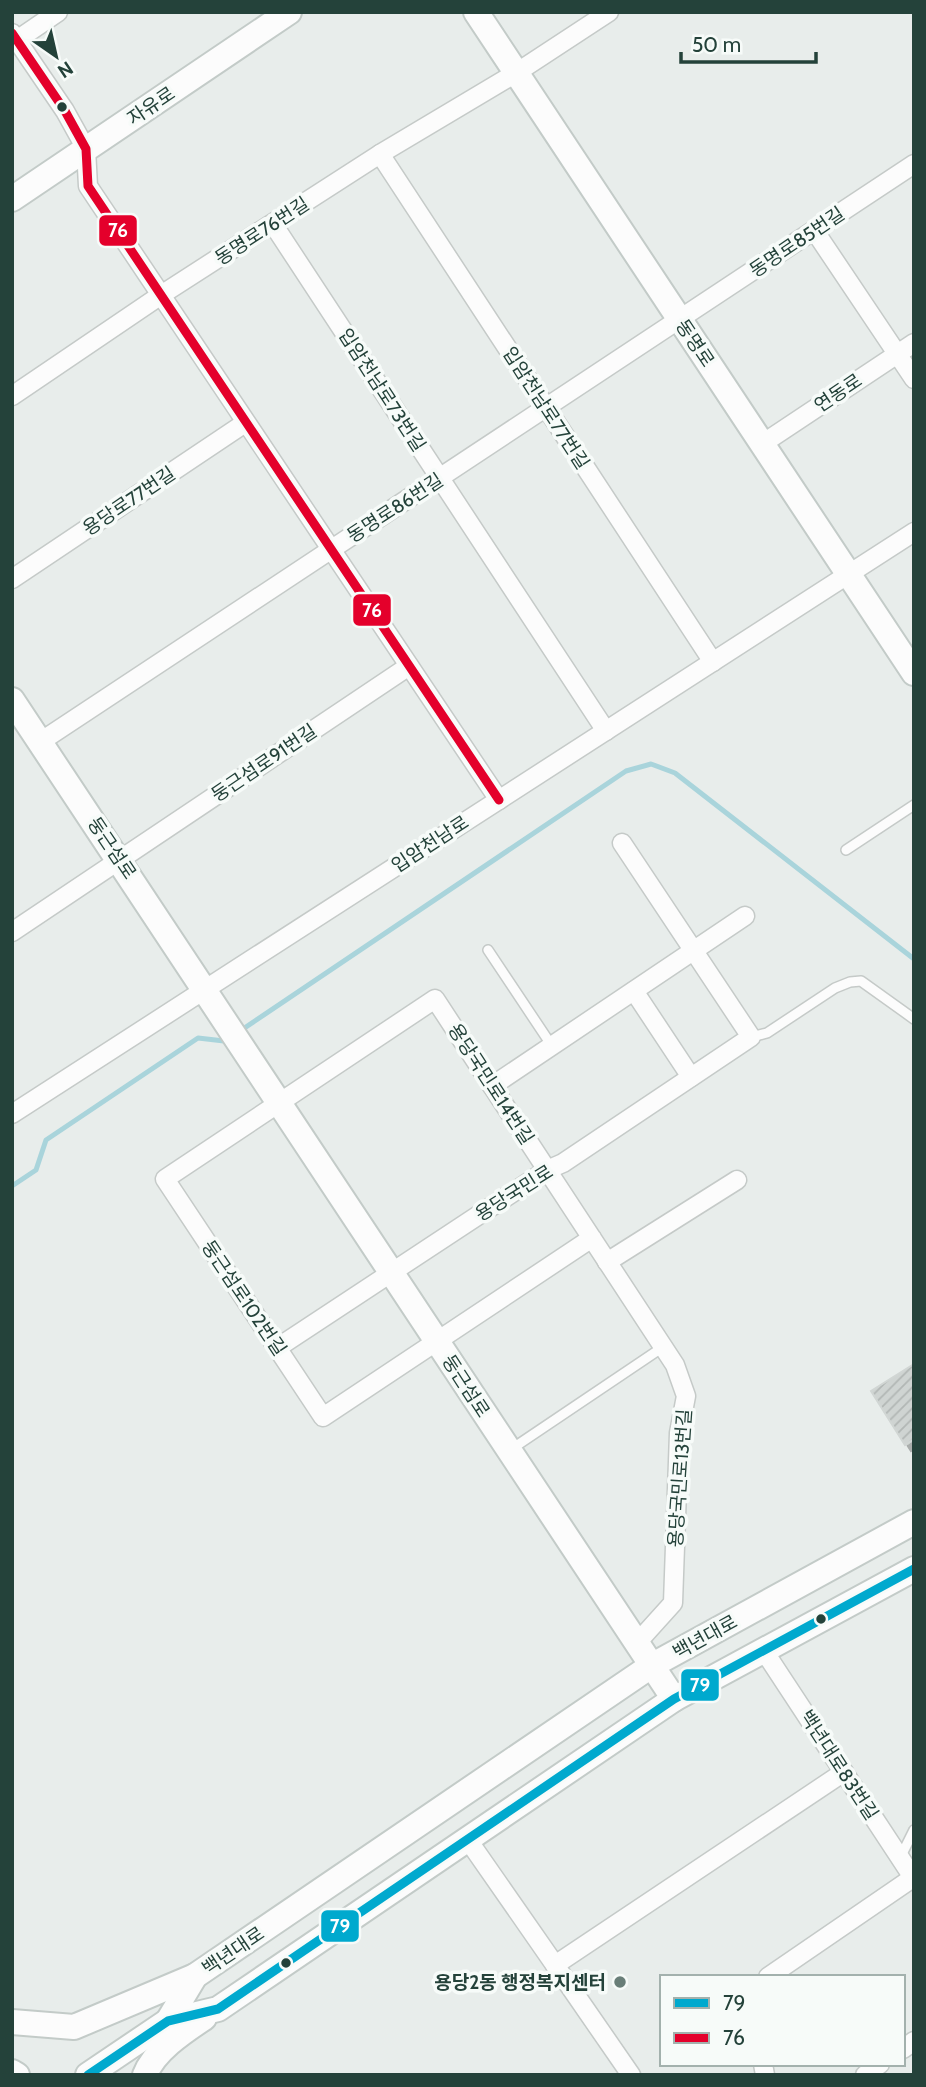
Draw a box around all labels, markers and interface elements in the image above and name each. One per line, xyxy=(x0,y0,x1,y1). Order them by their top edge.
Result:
north arrow xyxy=(21,21,91,91)
scale bar xyxy=(681,21,816,65)
text: 50 m xyxy=(692,32,741,57)
text: N xyxy=(53,56,77,83)
street label: 자유로 xyxy=(123,82,179,130)
unlabelled marker xyxy=(55,100,69,114)
street label: 동명로76번길 xyxy=(211,192,313,270)
street label: 동명로85번길 xyxy=(745,202,849,282)
line badge: 76 xyxy=(98,214,138,247)
text: 76 xyxy=(108,219,128,242)
street label: 동명로 xyxy=(671,315,719,371)
street label: 입암천남로73번길 xyxy=(334,324,430,456)
street label: 입암천남로77번길 xyxy=(498,342,594,474)
street label: 연동로 xyxy=(810,369,866,417)
street label: 용당로77번길 xyxy=(78,462,180,540)
street label: 동명로86번길 xyxy=(343,468,447,548)
line badge: 76 xyxy=(352,593,392,627)
text: 76 xyxy=(362,599,382,622)
street label: 둥근섬로91번길 xyxy=(207,719,321,807)
street label: 입암천남로 xyxy=(387,811,473,877)
street label: 둥근섬로 xyxy=(83,813,141,883)
street label: 용당국민로14번길 xyxy=(443,1019,539,1149)
street label: 용당국민로 xyxy=(471,1160,557,1226)
street label: 둥근섬로102번길 xyxy=(197,1236,291,1360)
street label: 둥근섬로 xyxy=(437,1350,495,1422)
street label: 용당국민로13번길 xyxy=(664,1408,696,1548)
street label: 백년대로 xyxy=(669,1610,741,1664)
unlabelled marker xyxy=(814,1612,828,1626)
line badge: 79 xyxy=(680,1668,720,1702)
text: 79 xyxy=(690,1674,710,1697)
street label: 백년대로83번길 xyxy=(795,1706,883,1824)
line badge: 79 xyxy=(320,1909,360,1943)
text: 79 xyxy=(330,1915,350,1938)
street label: 백년대로 xyxy=(198,1922,268,1980)
unlabelled marker xyxy=(279,1956,293,1970)
place label: 용당2동 행정복지센터 xyxy=(434,1971,606,1994)
marker: 용당2동 행정복지센터 xyxy=(612,1974,628,1990)
legend xyxy=(660,1975,905,2066)
text: 79 xyxy=(723,1990,746,2015)
text: 76 xyxy=(723,2025,745,2050)

